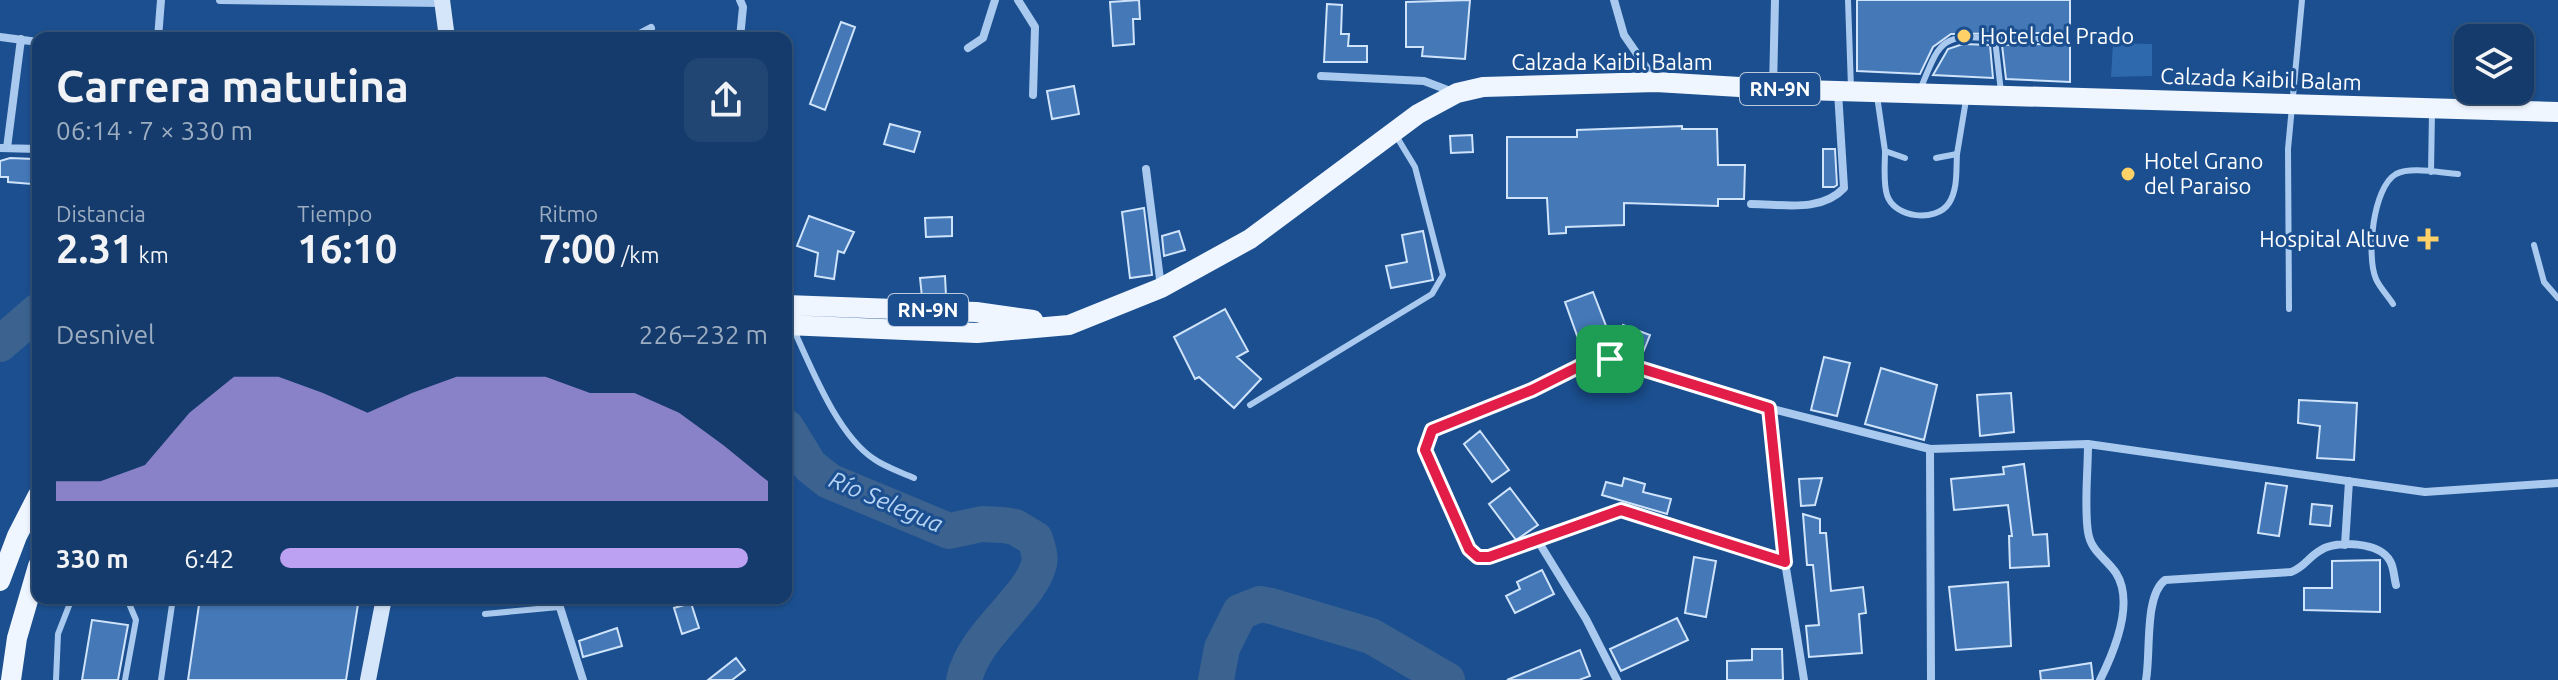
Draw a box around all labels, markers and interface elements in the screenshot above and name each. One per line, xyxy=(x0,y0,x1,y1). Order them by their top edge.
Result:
place label: Hotel del Prado xyxy=(1980,23,2134,48)
map controls xyxy=(2454,24,2534,104)
button: layers xyxy=(2454,24,2534,104)
marker: Hotel del Prado xyxy=(1955,27,1973,45)
street label: Calzada Kaibil Balam xyxy=(1511,49,1713,74)
button: share xyxy=(684,58,768,142)
text: Carrera matutina xyxy=(56,61,409,110)
street label: Calzada Kaibil Balam xyxy=(2160,62,2362,95)
road number: RN-9N xyxy=(1740,73,1820,105)
text: 06:14 · 7 × 330 m xyxy=(56,116,253,145)
place label: Hotel Grano del Paraiso xyxy=(2144,148,2263,198)
marker: Hotel Grano del Paraiso xyxy=(2119,165,2137,183)
text: Distancia xyxy=(56,201,146,226)
text: Tiempo xyxy=(297,201,372,226)
text: Ritmo xyxy=(539,201,598,226)
text: 2.31 xyxy=(56,226,134,271)
text: 16:10 xyxy=(297,226,397,271)
text: 7:00 xyxy=(539,226,616,271)
place label: Hospital Altuve xyxy=(2259,226,2410,251)
marker: Hospital Altuve xyxy=(2417,228,2439,250)
text: km xyxy=(134,242,169,267)
text: /km xyxy=(616,242,659,267)
road number: RN-9N xyxy=(888,294,968,326)
text: Desnivel xyxy=(56,320,155,349)
text: 226–232 m xyxy=(639,320,768,349)
pin xyxy=(1576,325,1644,393)
icon: arrive xyxy=(1588,337,1632,381)
water label: Río Selegua xyxy=(825,465,947,538)
text: 330 m xyxy=(56,544,129,573)
text: 6:42 xyxy=(184,544,234,573)

